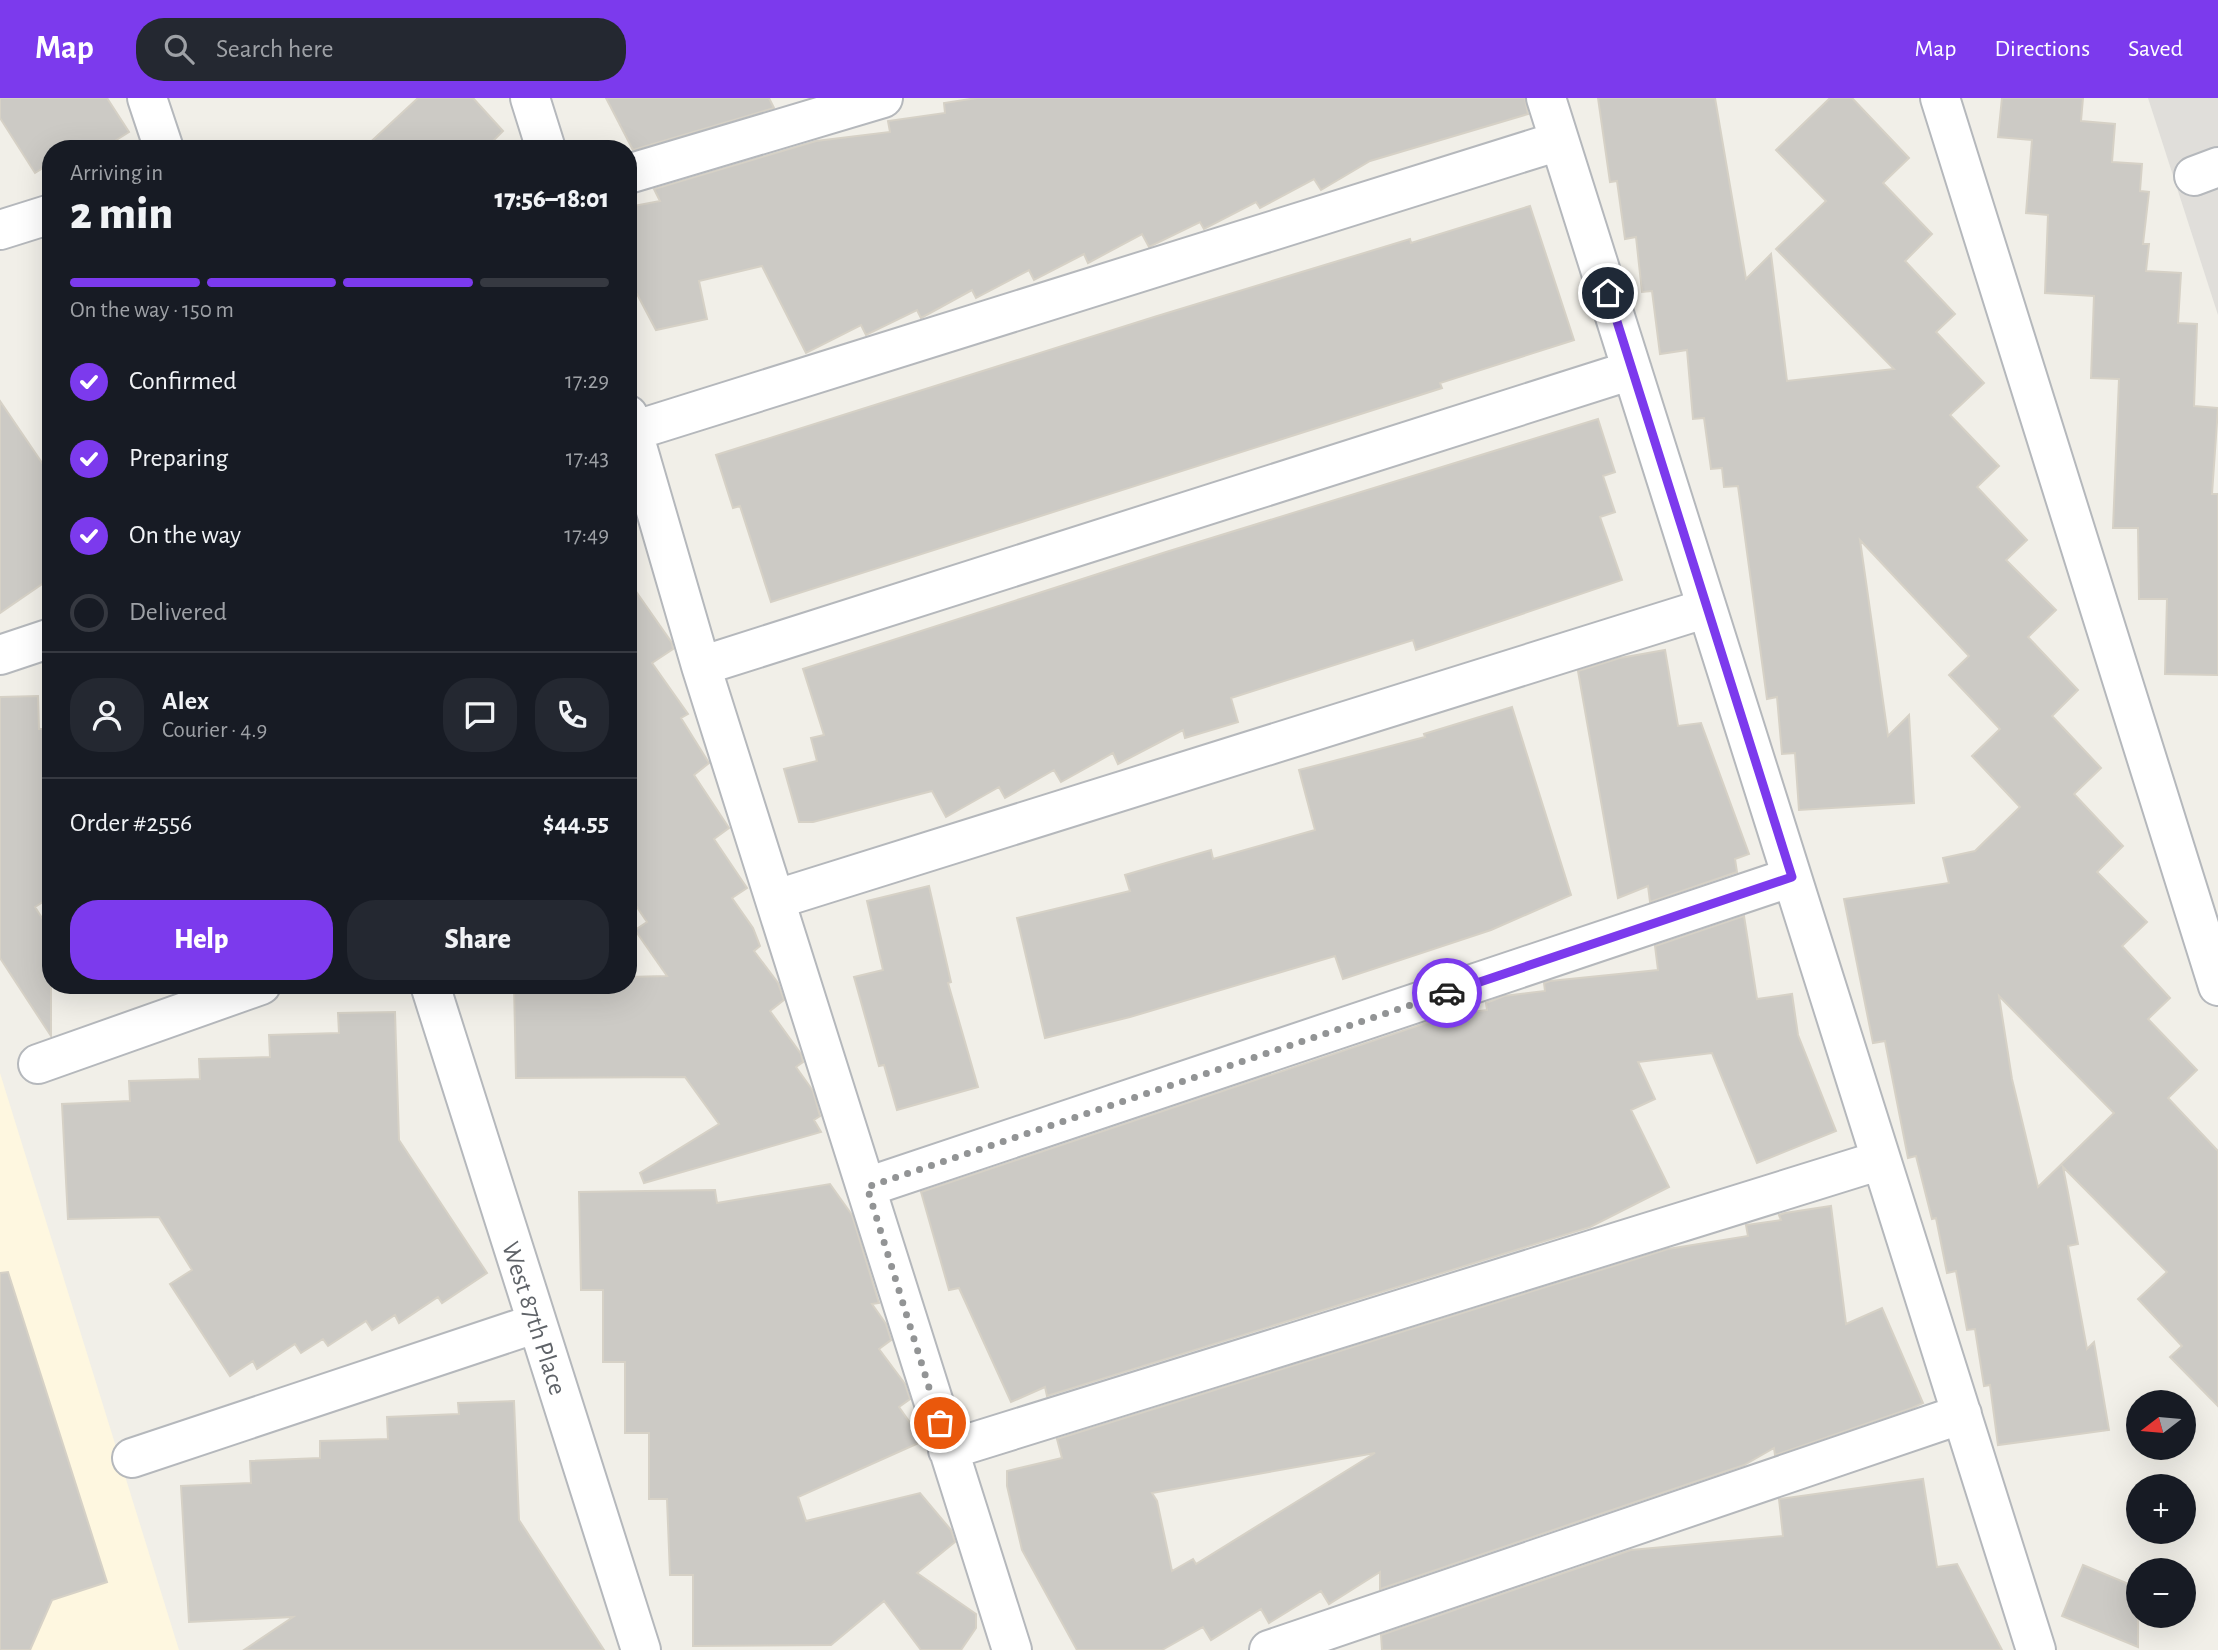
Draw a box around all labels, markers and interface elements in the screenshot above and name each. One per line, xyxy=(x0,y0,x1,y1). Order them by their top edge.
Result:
search box xyxy=(136,18,626,81)
icon: search xyxy=(160,30,198,68)
text: Map xyxy=(35,32,94,65)
text: Search here xyxy=(216,36,334,62)
text: Map xyxy=(1914,37,1956,61)
text: Directions xyxy=(1994,37,2090,61)
text: Saved xyxy=(2128,37,2183,61)
text: Arriving in xyxy=(70,162,163,185)
text: 17:56–18:01 xyxy=(495,186,609,212)
text: 2 min xyxy=(70,191,173,237)
pin xyxy=(1578,263,1638,323)
icon: home xyxy=(1589,274,1627,312)
text: On the way · 150 m xyxy=(70,299,234,322)
icon: check xyxy=(70,363,108,401)
text: Confirmed xyxy=(129,368,237,394)
text: 17:29 xyxy=(565,370,609,393)
icon: check xyxy=(70,440,108,478)
text: Preparing xyxy=(129,445,228,471)
text: 17:43 xyxy=(566,447,609,470)
icon: check xyxy=(70,517,108,555)
text: On the way xyxy=(129,522,241,548)
text: 17:49 xyxy=(564,524,609,547)
text: Delivered xyxy=(129,599,227,625)
button: person xyxy=(70,678,144,752)
button: chat xyxy=(443,678,517,752)
button: phone xyxy=(535,678,609,752)
text: Alex xyxy=(162,688,209,714)
text: Courier · 4.9 xyxy=(162,719,267,742)
text: Order #2556 xyxy=(70,810,192,836)
text: $44.55 xyxy=(543,810,609,836)
button: Help xyxy=(70,900,333,980)
button: Share xyxy=(347,900,609,980)
courier xyxy=(1412,958,1482,1028)
icon: car xyxy=(1428,974,1466,1012)
street label: West 87th Place xyxy=(497,1238,571,1398)
north arrow xyxy=(2126,1390,2196,1460)
map controls xyxy=(2126,1390,2196,1628)
pin xyxy=(910,1393,970,1453)
icon: bag xyxy=(921,1404,959,1442)
button: + xyxy=(2126,1474,2196,1544)
button: − xyxy=(2126,1558,2196,1628)

